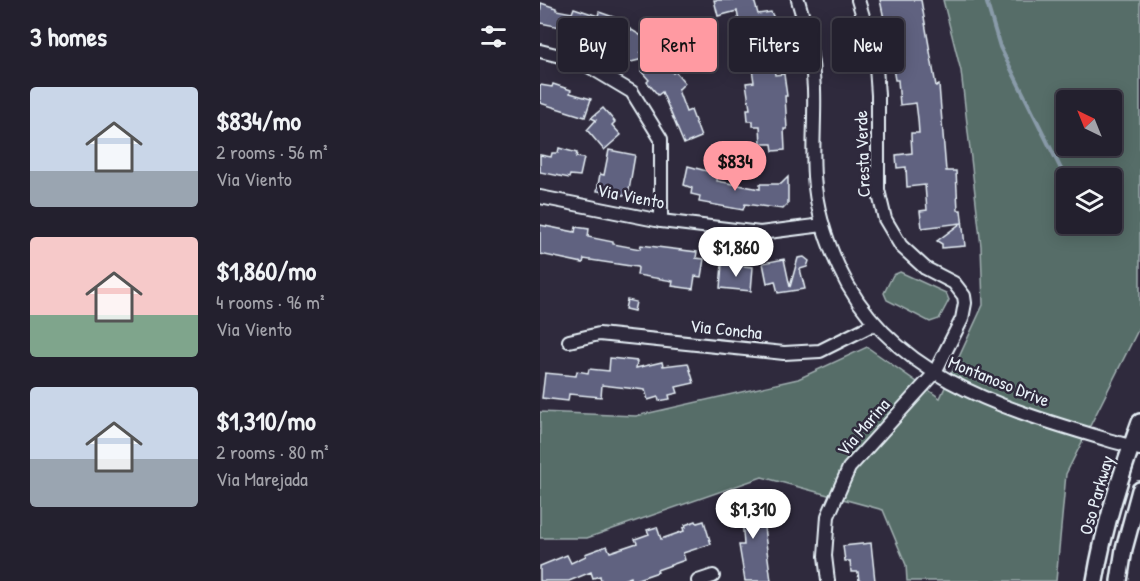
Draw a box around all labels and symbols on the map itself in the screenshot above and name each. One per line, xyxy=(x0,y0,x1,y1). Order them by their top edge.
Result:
north arrow xyxy=(1056,90,1122,156)
street label: Cresta Verde xyxy=(848,110,876,198)
pin: $834 xyxy=(699,141,771,192)
street label: Via Viento xyxy=(595,177,667,215)
pin: $1,860 xyxy=(687,227,785,278)
street label: Via Concha xyxy=(689,313,763,345)
street label: Montanoso Drive xyxy=(945,349,1053,413)
street label: Via Marina xyxy=(831,393,895,461)
street label: Oso Parkway xyxy=(1073,452,1119,538)
pin: $1,310 xyxy=(704,489,802,540)

